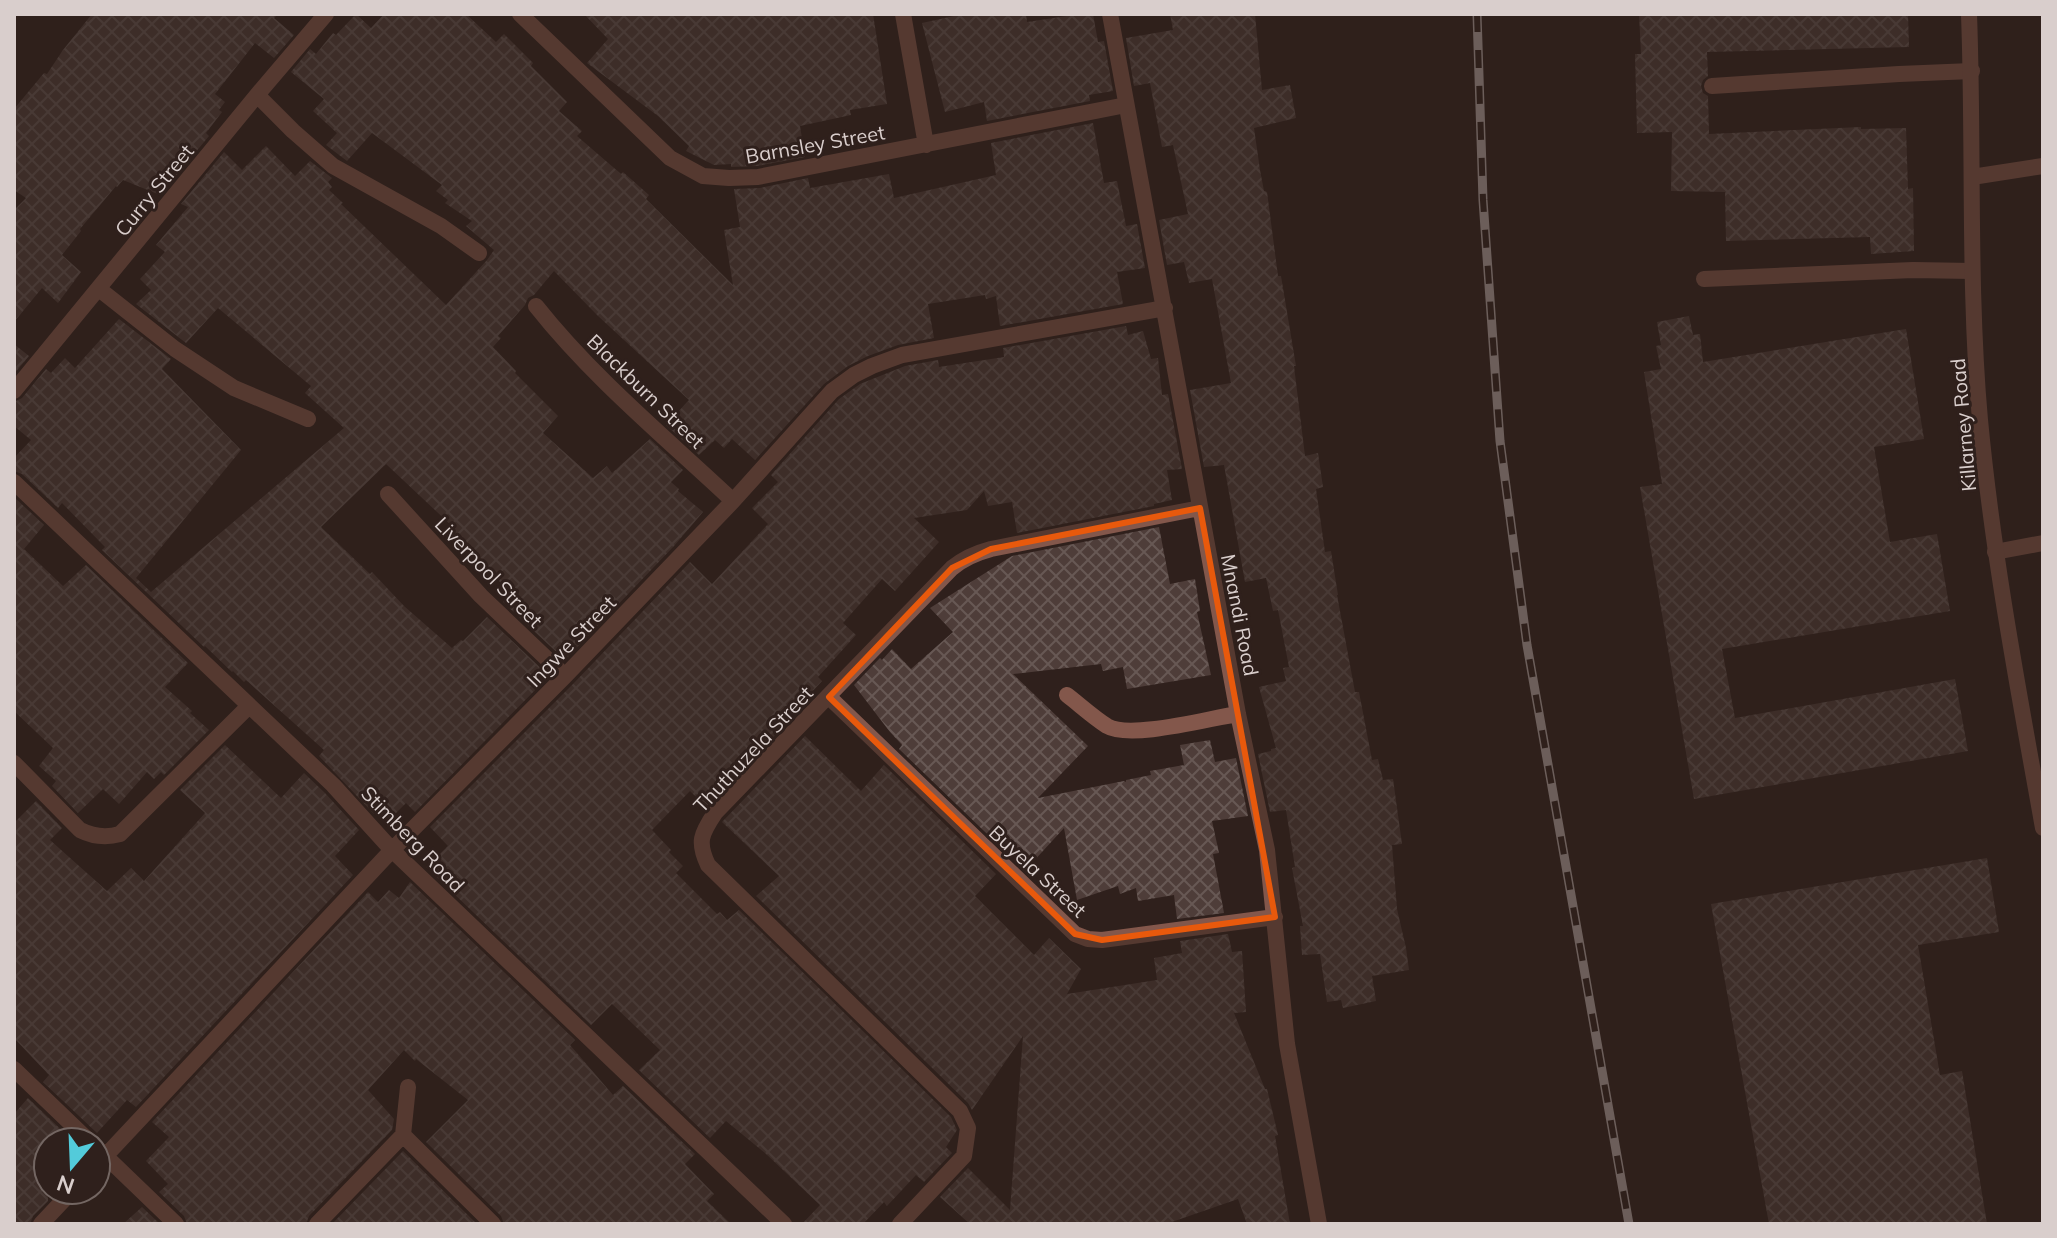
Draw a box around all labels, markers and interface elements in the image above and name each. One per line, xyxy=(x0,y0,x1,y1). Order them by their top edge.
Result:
street label: Barnsley Street xyxy=(743,119,887,169)
street label: Curry Street xyxy=(109,139,199,241)
street label: Blackburn Street xyxy=(582,329,710,453)
street label: Killarney Road xyxy=(1945,357,1981,493)
street label: Liverpool Street xyxy=(430,511,548,633)
street label: Mnandi Road xyxy=(1216,552,1264,678)
street label: Ingwe Street xyxy=(521,590,621,692)
street label: Thuthuzela Street xyxy=(688,681,818,817)
street label: Stimberg Road xyxy=(356,781,470,897)
street label: Buyela Street xyxy=(984,820,1092,922)
north arrow xyxy=(32,1126,112,1206)
text: N xyxy=(53,1169,78,1201)

